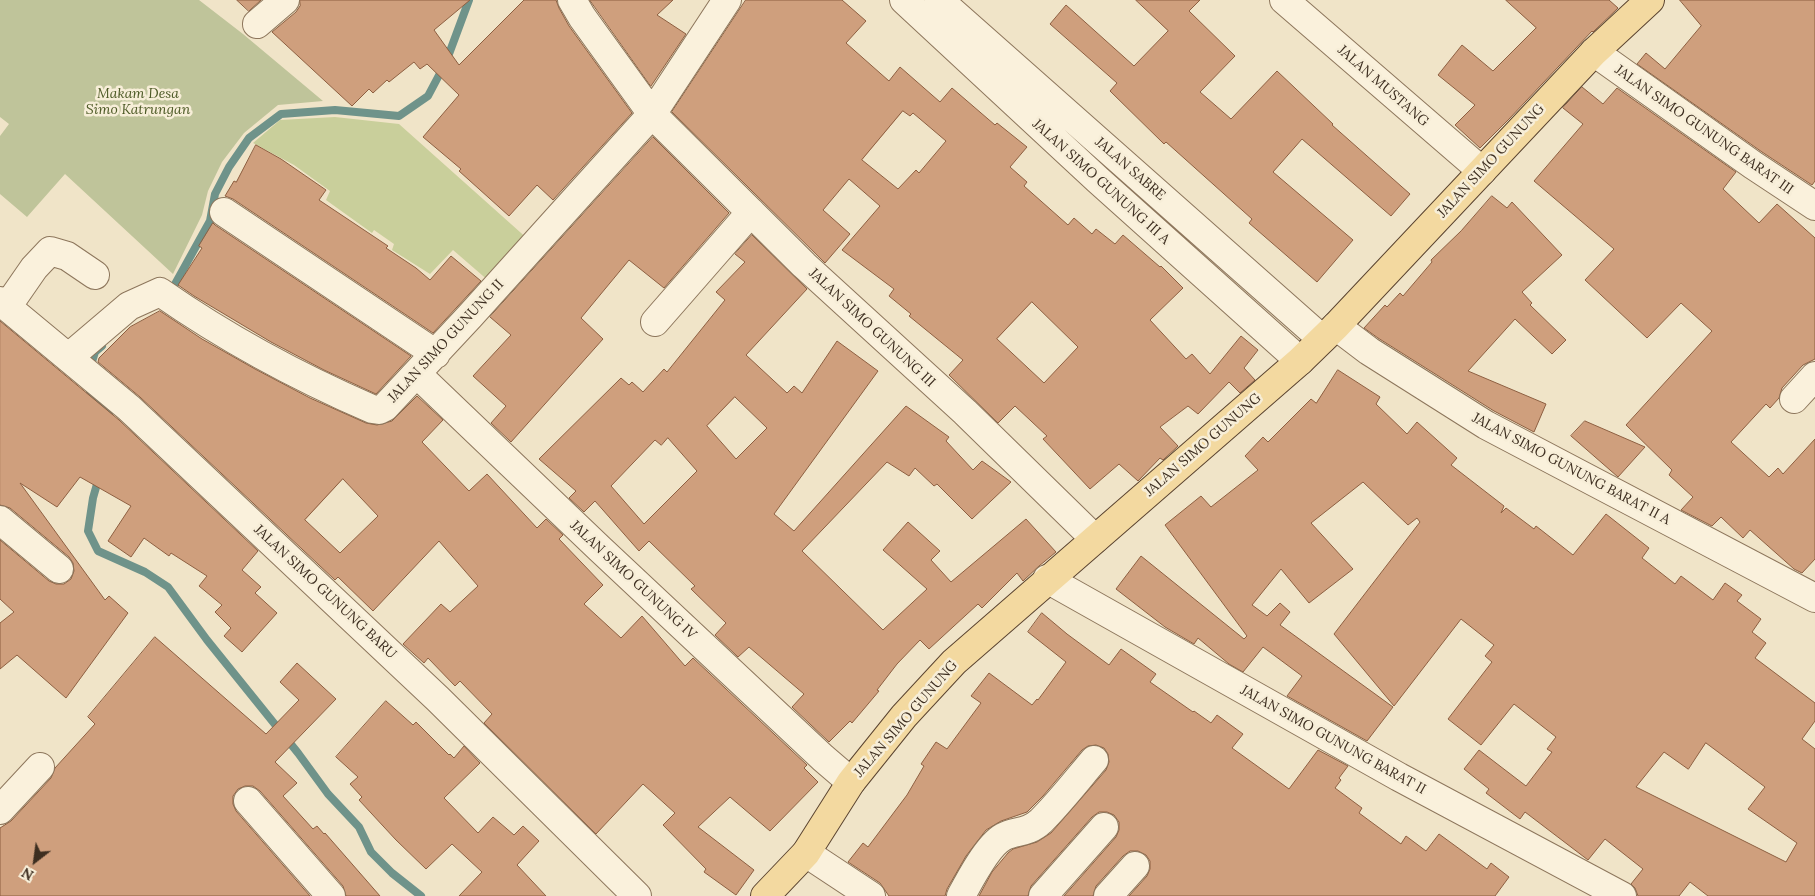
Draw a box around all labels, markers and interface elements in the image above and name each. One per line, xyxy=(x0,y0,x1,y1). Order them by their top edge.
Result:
street label: JALAN MUSTANG xyxy=(1334,42,1432,130)
street label: JALAN SIMO GUNUNG BARAT III xyxy=(1611,62,1797,198)
park label: Makam Desa Simo Katrungan xyxy=(86,86,190,118)
street label: JALAN SIMO GUNUNG xyxy=(1434,101,1548,221)
street label: JALAN SIMO GUNUNG III A xyxy=(1029,116,1173,248)
street label: JALAN SABRE xyxy=(1091,134,1169,204)
street label: JALAN SIMO GUNUNG III xyxy=(805,265,939,391)
street label: JALAN SIMO GUNUNG II xyxy=(385,276,507,406)
street label: JALAN SIMO GUNUNG xyxy=(1141,390,1265,500)
street label: JALAN SIMO GUNUNG BARAT II A xyxy=(1469,409,1673,529)
street label: JALAN SIMO GUNUNG IV xyxy=(566,517,700,643)
street label: JALAN SIMO GUNUNG BARU xyxy=(250,521,400,663)
street label: JALAN SIMO GUNUNG xyxy=(851,657,961,781)
street label: JALAN SIMO GUNUNG BARAT II xyxy=(1237,682,1429,798)
north arrow xyxy=(10,836,60,886)
text: N xyxy=(18,863,37,884)

